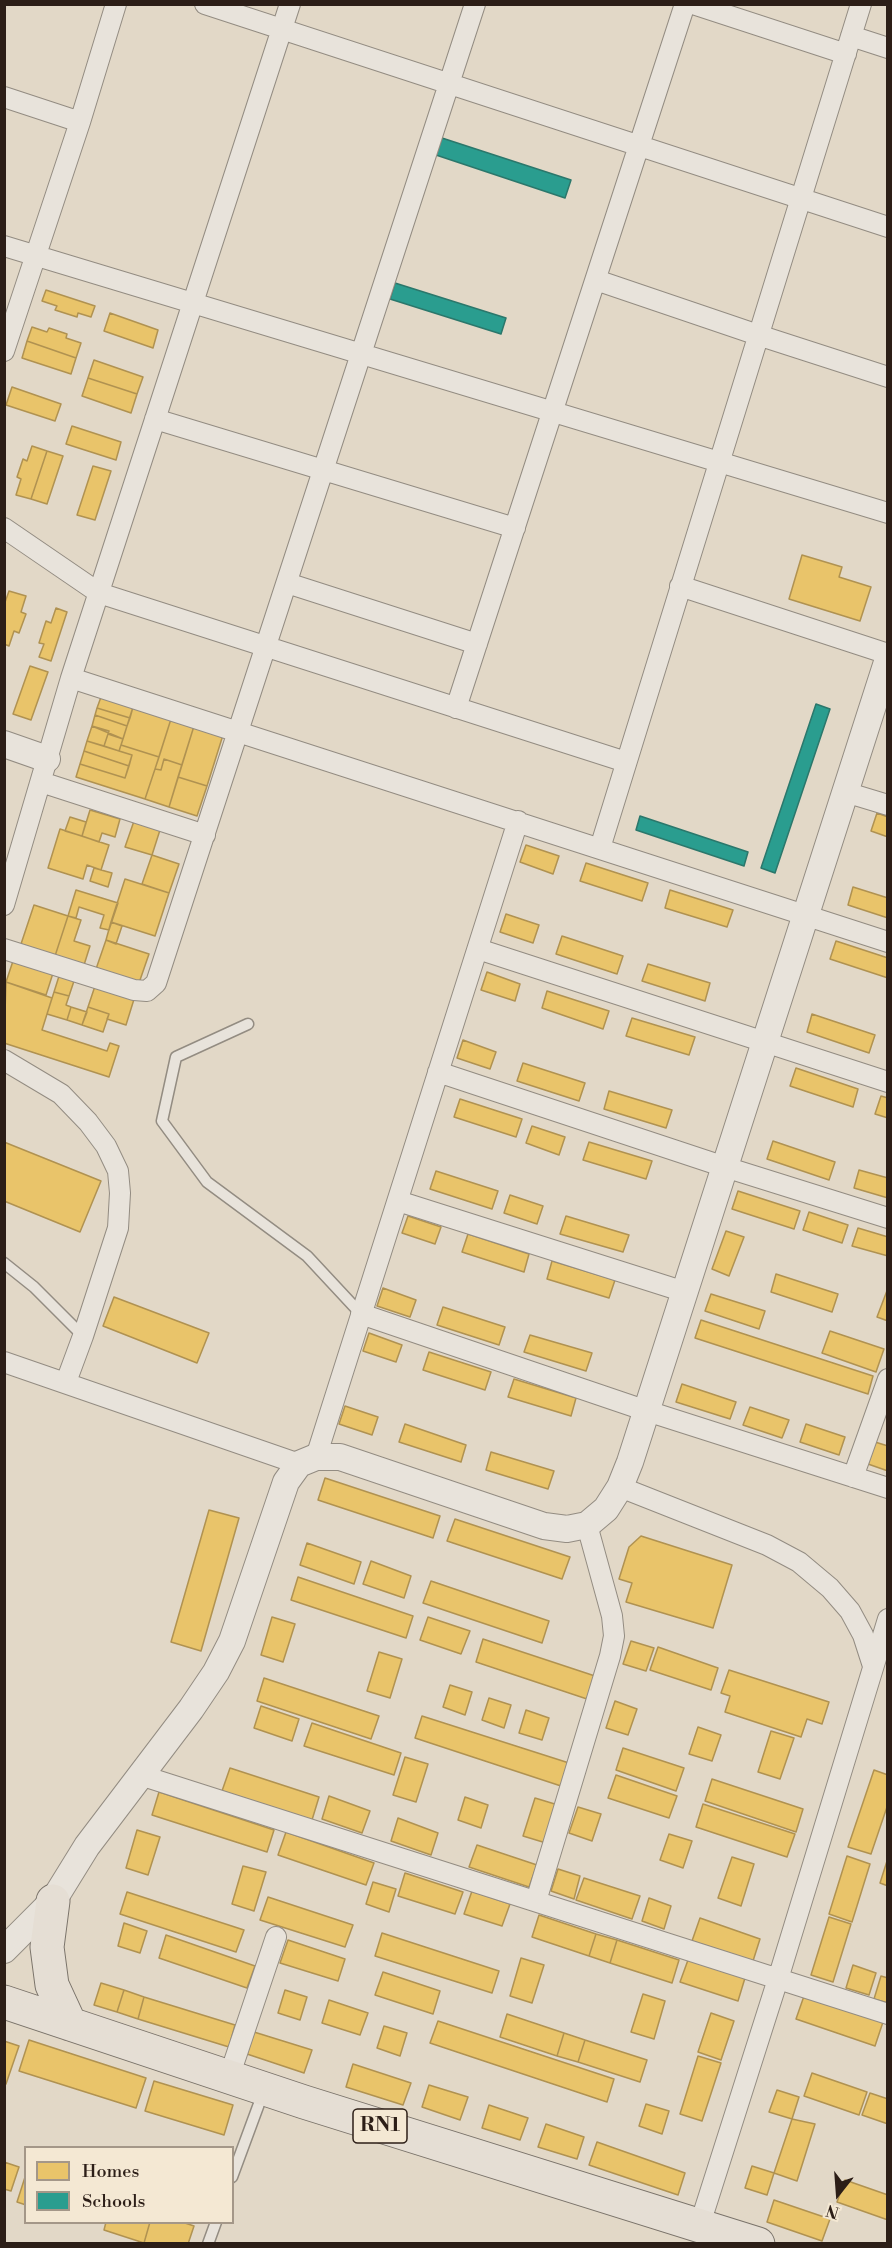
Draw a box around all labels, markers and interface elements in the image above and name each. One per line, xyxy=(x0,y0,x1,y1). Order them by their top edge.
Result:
road number: RN1 xyxy=(353,2109,407,2143)
legend xyxy=(24,2146,234,2224)
text: Homes xyxy=(82,2160,139,2183)
north arrow xyxy=(808,2164,868,2224)
text: Schools xyxy=(82,2190,145,2213)
text: N xyxy=(824,2200,842,2223)

